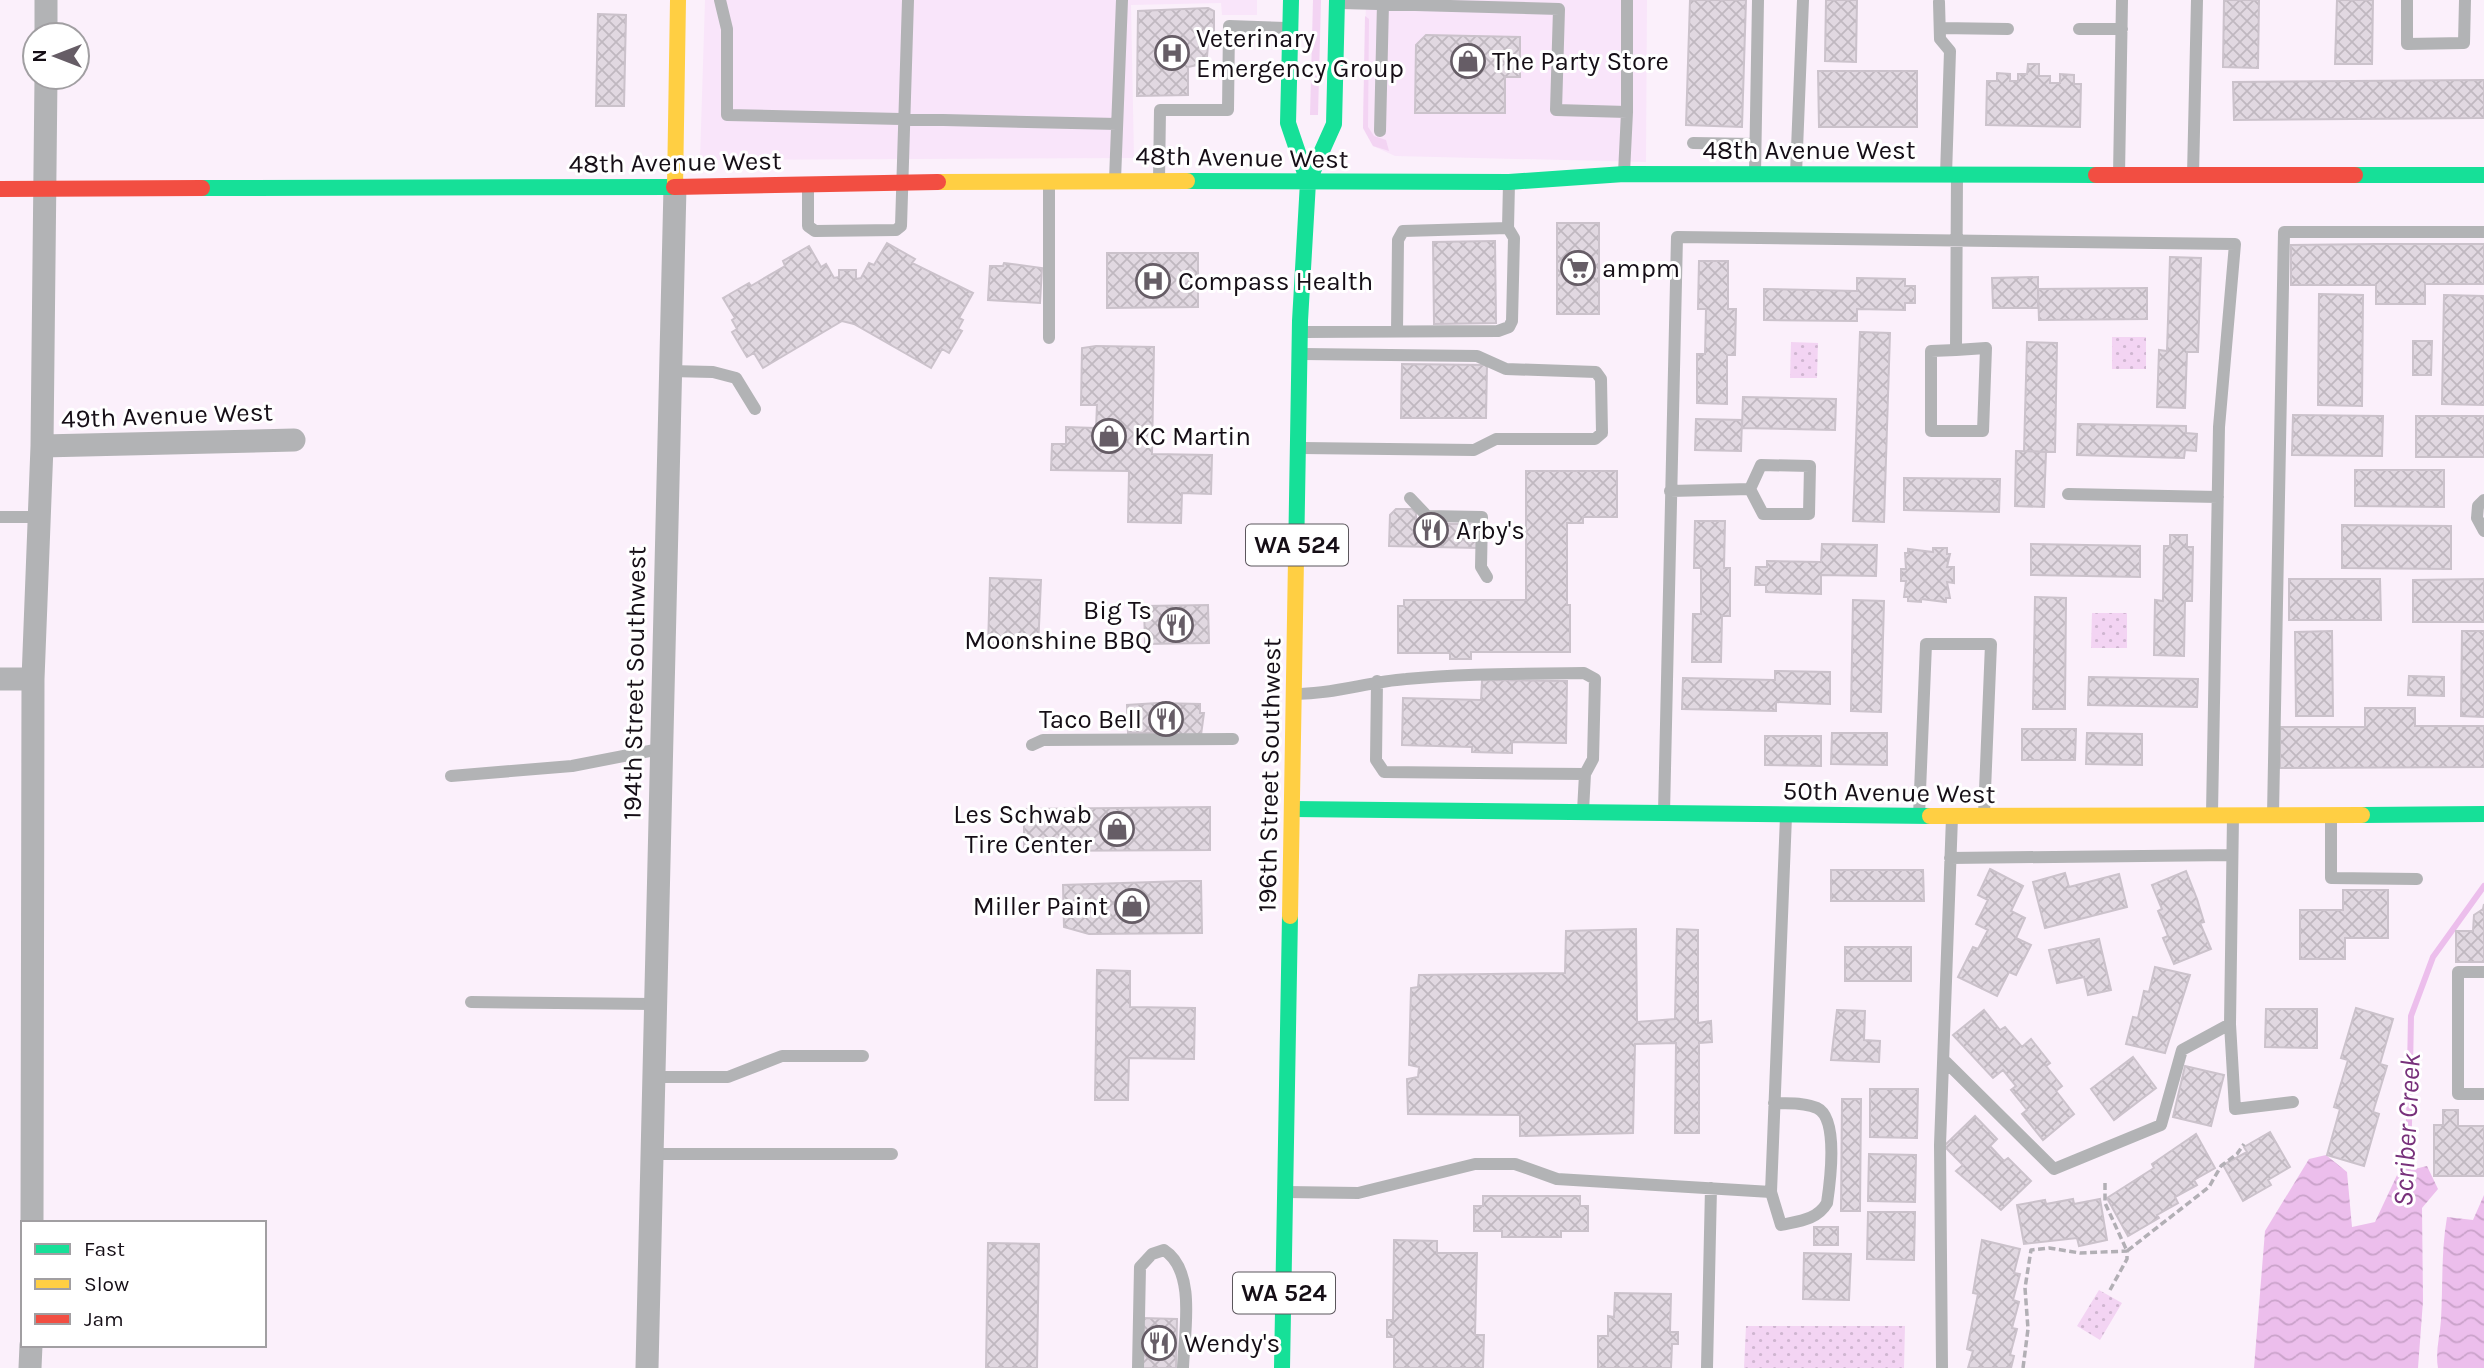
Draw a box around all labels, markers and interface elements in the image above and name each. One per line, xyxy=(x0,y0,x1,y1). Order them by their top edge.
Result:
north arrow xyxy=(21,21,91,91)
place label: Veterinary Emergency Group xyxy=(1196,23,1404,84)
hospital icon: Veterinary Emergency Group xyxy=(1153,34,1191,72)
shop icon: The Party Store xyxy=(1449,42,1487,80)
place label: The Party Store xyxy=(1492,46,1669,77)
text: N xyxy=(29,49,51,63)
street label: 48th Avenue West xyxy=(1702,135,1916,166)
street label: 48th Avenue West xyxy=(1135,140,1349,175)
street label: 48th Avenue West xyxy=(568,145,782,180)
supermarket icon: ampm xyxy=(1559,249,1597,287)
place label: ampm xyxy=(1602,253,1680,284)
hospital icon: Compass Health xyxy=(1134,262,1172,300)
place label: Compass Health xyxy=(1178,266,1373,297)
street label: 49th Avenue West xyxy=(60,396,274,435)
shop icon: KC Martin xyxy=(1090,417,1128,455)
place label: KC Martin xyxy=(1134,421,1251,452)
restaurant icon: Arby's xyxy=(1412,511,1450,549)
place label: Arby's xyxy=(1456,515,1525,546)
road number: WA 524 xyxy=(1246,524,1348,566)
street label: 194th Street Southwest xyxy=(617,545,652,820)
place label: Big Ts Moonshine BBQ xyxy=(964,595,1152,656)
restaurant icon: Big Ts Moonshine BBQ xyxy=(1157,606,1195,644)
street label: 196th Street Southwest xyxy=(1252,637,1287,913)
restaurant icon: Taco Bell xyxy=(1147,700,1185,738)
place label: Taco Bell xyxy=(1039,704,1142,735)
street label: 50th Avenue West xyxy=(1782,775,1996,810)
place label: Les Schwab Tire Center xyxy=(953,799,1093,860)
shop icon: Les Schwab Tire Center xyxy=(1098,810,1136,848)
shop icon: Miller Paint xyxy=(1113,887,1151,925)
place label: Miller Paint xyxy=(973,891,1108,922)
water label: Scriber Creek xyxy=(2386,1052,2427,1208)
legend xyxy=(21,1221,266,1347)
text: Fast xyxy=(84,1237,125,1261)
text: Slow xyxy=(84,1272,129,1296)
road number: WA 524 xyxy=(1233,1273,1335,1314)
text: Jam xyxy=(84,1307,124,1331)
restaurant icon: Wendy's xyxy=(1140,1324,1178,1362)
place label: Wendy's xyxy=(1184,1328,1280,1359)

